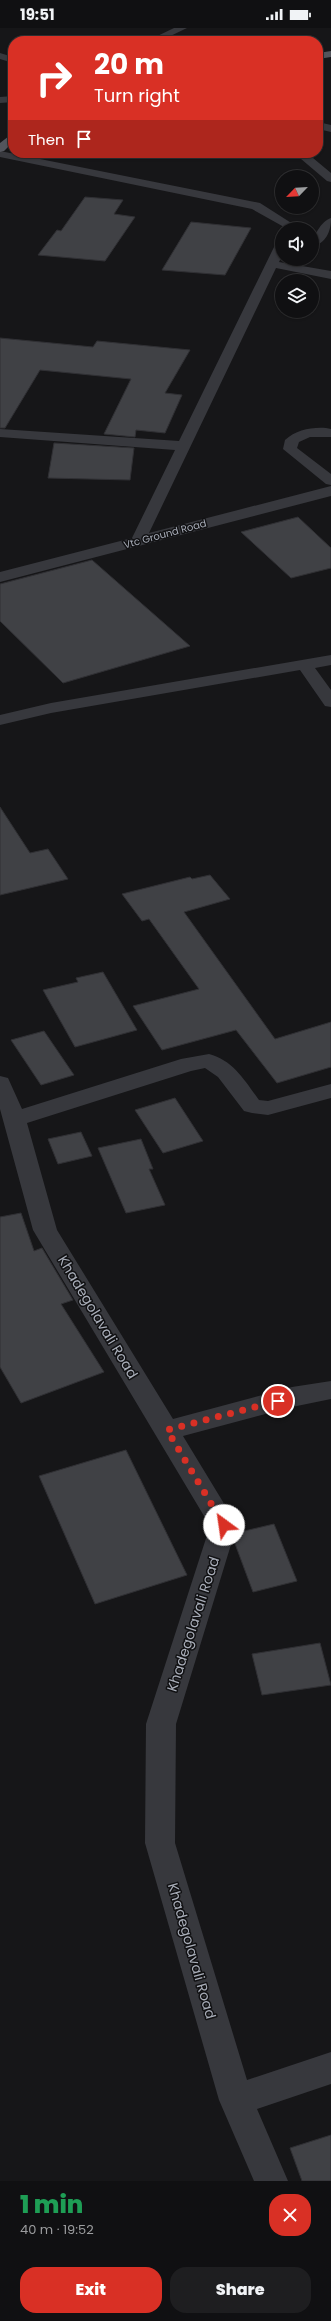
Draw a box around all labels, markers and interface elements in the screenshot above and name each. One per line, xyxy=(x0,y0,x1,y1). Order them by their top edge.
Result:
text: 19:51 xyxy=(20,4,55,25)
text: 20 m xyxy=(94,45,164,84)
icon: right xyxy=(28,52,80,104)
text: Turn right xyxy=(94,83,180,108)
icon: arrive xyxy=(73,128,95,150)
text: Then xyxy=(28,129,65,150)
north arrow xyxy=(275,170,319,214)
map controls xyxy=(275,170,319,318)
button: sound xyxy=(275,222,319,266)
button: layers xyxy=(275,274,319,318)
street label: Vtc Ground Road xyxy=(122,516,208,552)
street label: Khadegolavali Road xyxy=(53,1252,143,1382)
pin xyxy=(261,1384,295,1418)
icon: arrive xyxy=(267,1390,289,1412)
position arrow xyxy=(203,1504,245,1546)
street label: Khadegolavali Road xyxy=(162,1554,224,1694)
street label: Khadegolavali Road xyxy=(163,1881,221,2021)
text: 1 min xyxy=(20,2188,83,2221)
button: close xyxy=(269,2194,311,2236)
text: 40 m · 19:52 xyxy=(20,2220,94,2239)
button: Exit xyxy=(20,2267,162,2313)
button: Share xyxy=(170,2267,311,2313)

